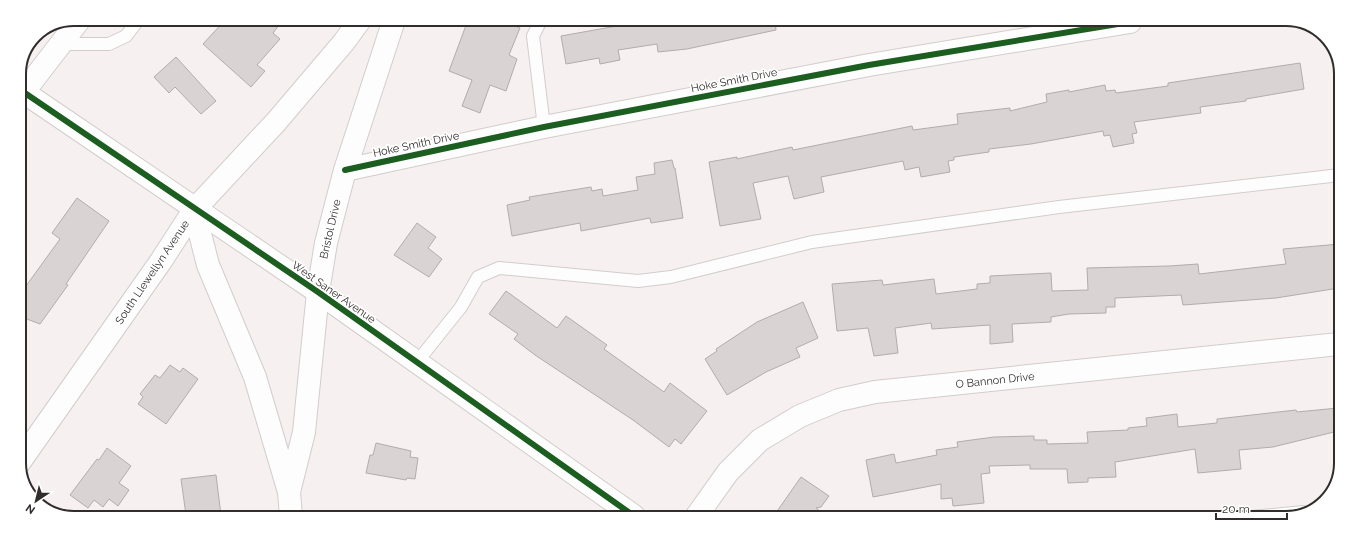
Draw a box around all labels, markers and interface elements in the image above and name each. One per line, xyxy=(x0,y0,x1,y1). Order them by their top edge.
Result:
street label: Hoke Smith Drive xyxy=(690,66,779,95)
street label: Hoke Smith Drive xyxy=(372,129,461,160)
street label: Bristol Drive xyxy=(317,198,344,260)
street label: South Llewellyn Avenue xyxy=(113,217,192,327)
street label: West Saner Avenue xyxy=(289,259,379,327)
street label: O Bannon Drive xyxy=(955,370,1036,391)
north arrow xyxy=(16,481,56,521)
scale bar xyxy=(1216,495,1287,521)
text: N xyxy=(23,501,38,517)
text: 20 m xyxy=(1222,502,1250,516)

